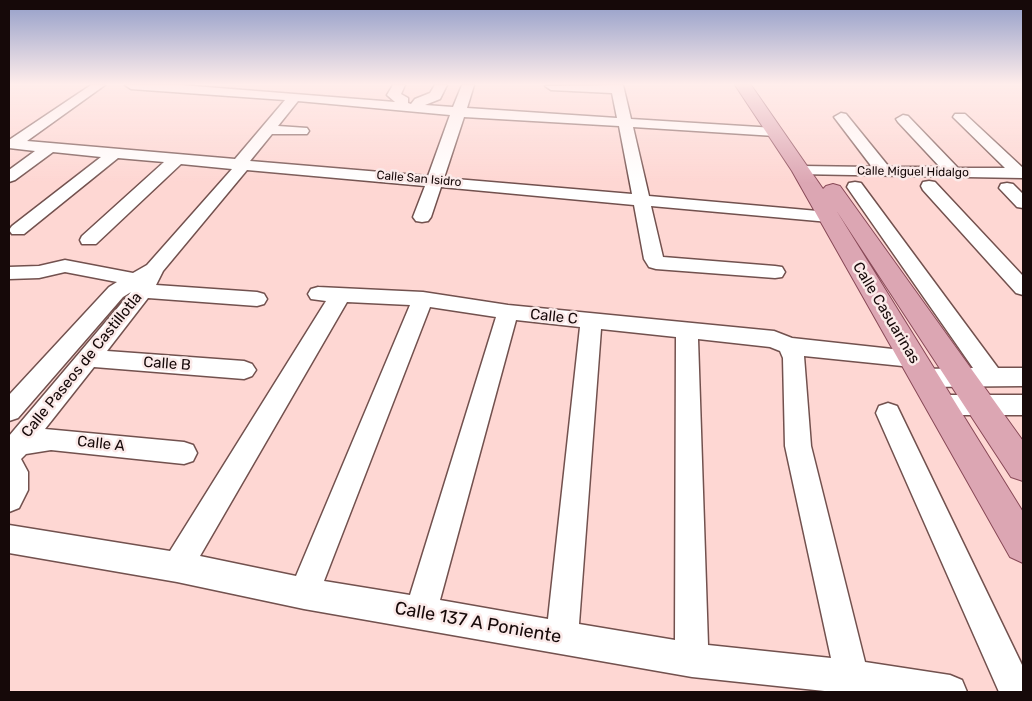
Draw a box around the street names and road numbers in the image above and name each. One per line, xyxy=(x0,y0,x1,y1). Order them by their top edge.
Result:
street label: Calle Miguel Hidalgo xyxy=(857,164,969,180)
street label: Calle San Isidro xyxy=(376,168,462,190)
street label: Calle Casuarinas xyxy=(849,259,923,367)
street label: Calle Paseos de Castillotla xyxy=(18,289,146,441)
street label: Calle C xyxy=(529,306,579,328)
street label: Calle B xyxy=(143,353,191,375)
street label: Calle A xyxy=(76,433,126,455)
street label: Calle 137 A Poniente xyxy=(393,598,563,648)

